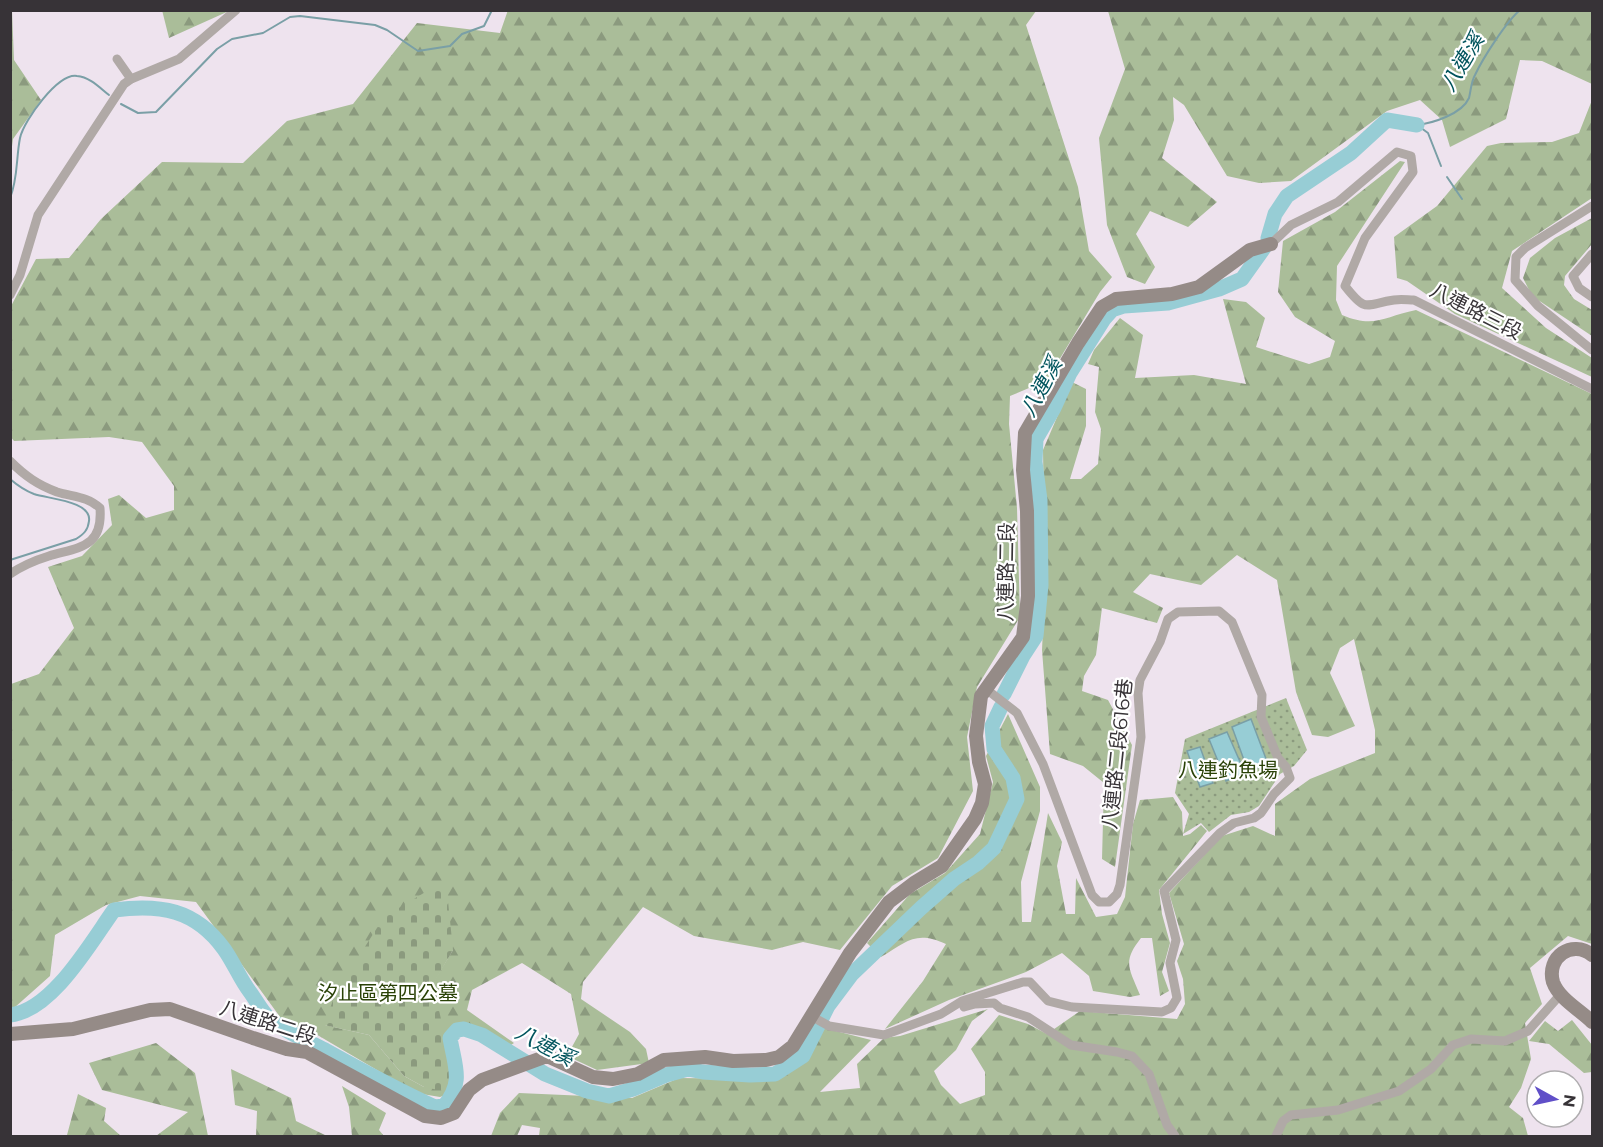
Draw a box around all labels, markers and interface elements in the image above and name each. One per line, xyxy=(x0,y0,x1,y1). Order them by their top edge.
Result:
water label: 八連溪 xyxy=(1435,26,1490,95)
street label: 八連路三段 xyxy=(1426,278,1526,344)
water label: 八連溪 xyxy=(1015,351,1068,421)
street label: 八連路二段 xyxy=(993,522,1019,622)
street label: 八連路二段616巷 xyxy=(1097,677,1137,831)
park label: 八連釣魚場 xyxy=(1178,758,1278,782)
park label: 汐止區第四公墓 xyxy=(318,981,458,1005)
street label: 八連路二段 xyxy=(217,995,319,1049)
water label: 八連溪 xyxy=(511,1019,581,1072)
north arrow xyxy=(1525,1069,1585,1129)
text: N xyxy=(1559,1093,1580,1109)

